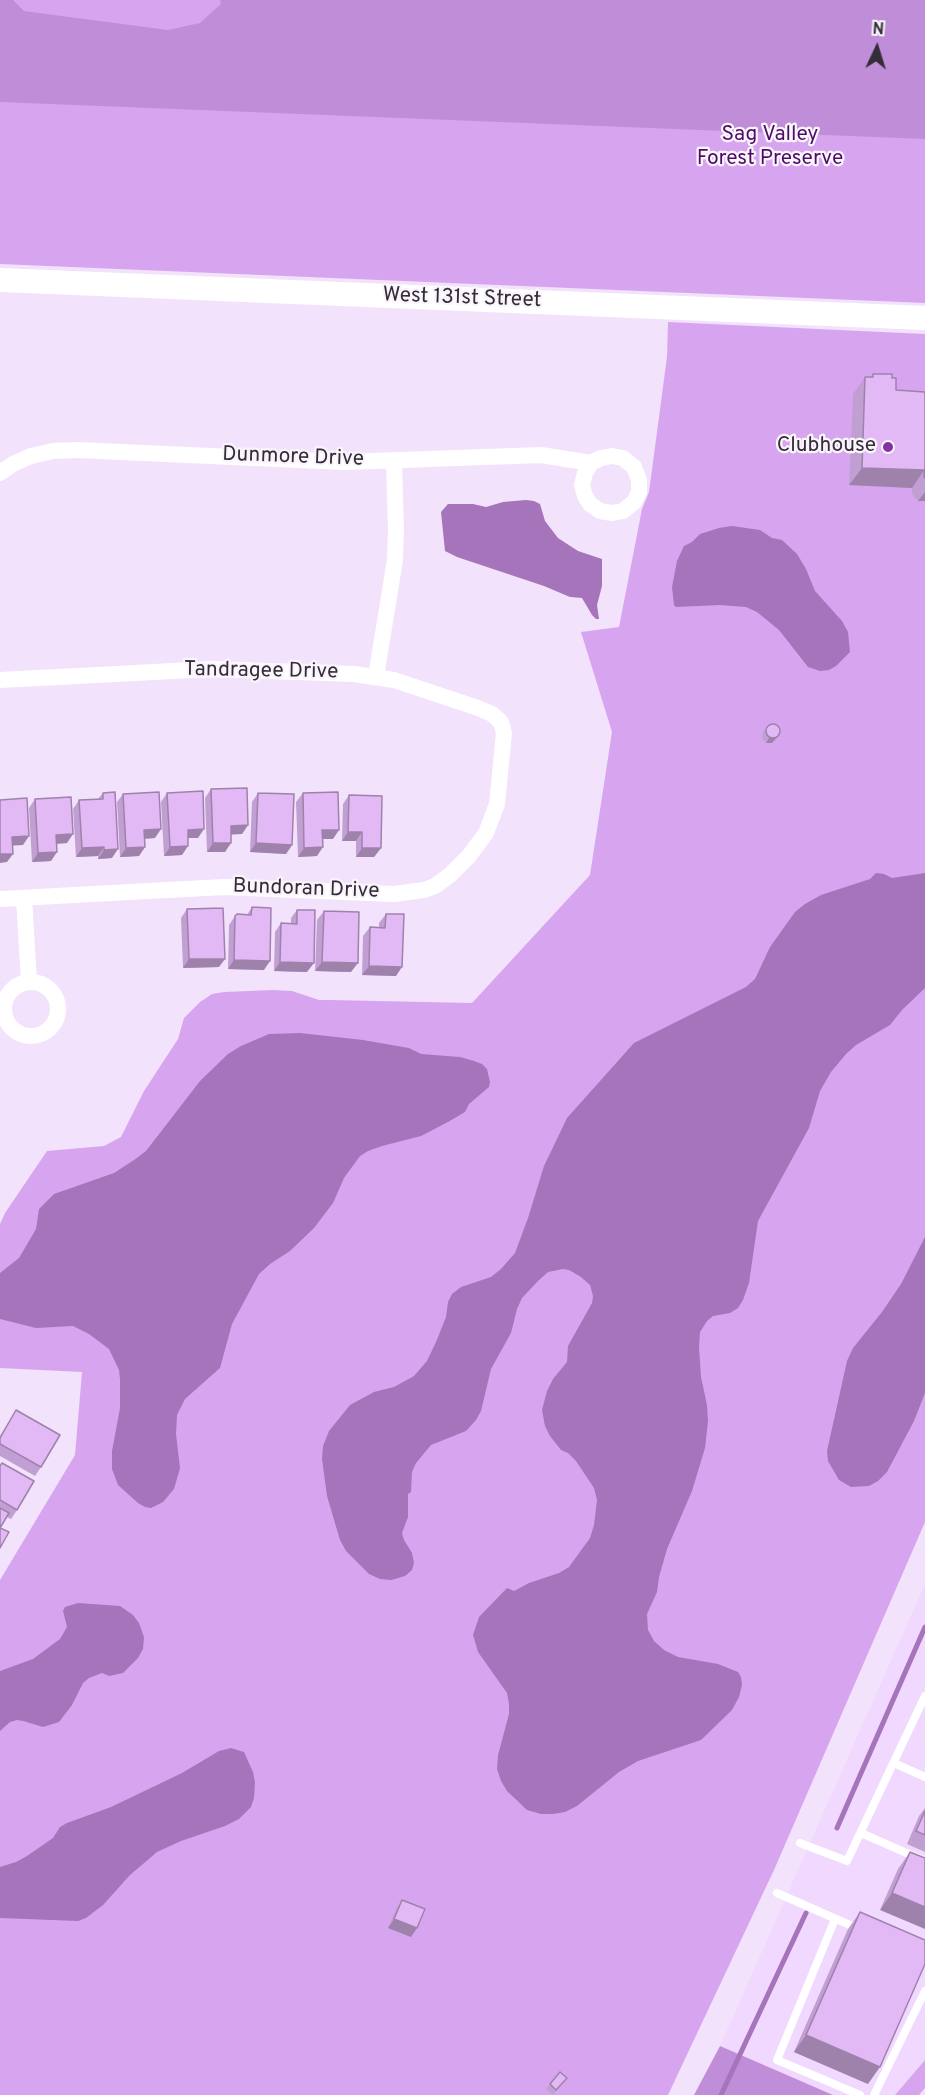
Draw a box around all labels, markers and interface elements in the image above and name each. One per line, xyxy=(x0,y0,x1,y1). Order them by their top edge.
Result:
north arrow xyxy=(847,18,907,78)
text: N xyxy=(872,20,885,40)
park label: Sag Valley Forest Preserve xyxy=(697,123,843,173)
street label: West 131st Street xyxy=(382,284,542,314)
place label: Clubhouse xyxy=(777,434,876,460)
marker: Clubhouse xyxy=(881,440,895,454)
street label: Dunmore Drive xyxy=(222,443,364,473)
street label: Tandragee Drive xyxy=(183,658,339,686)
street label: Bundoran Drive xyxy=(232,875,380,905)

